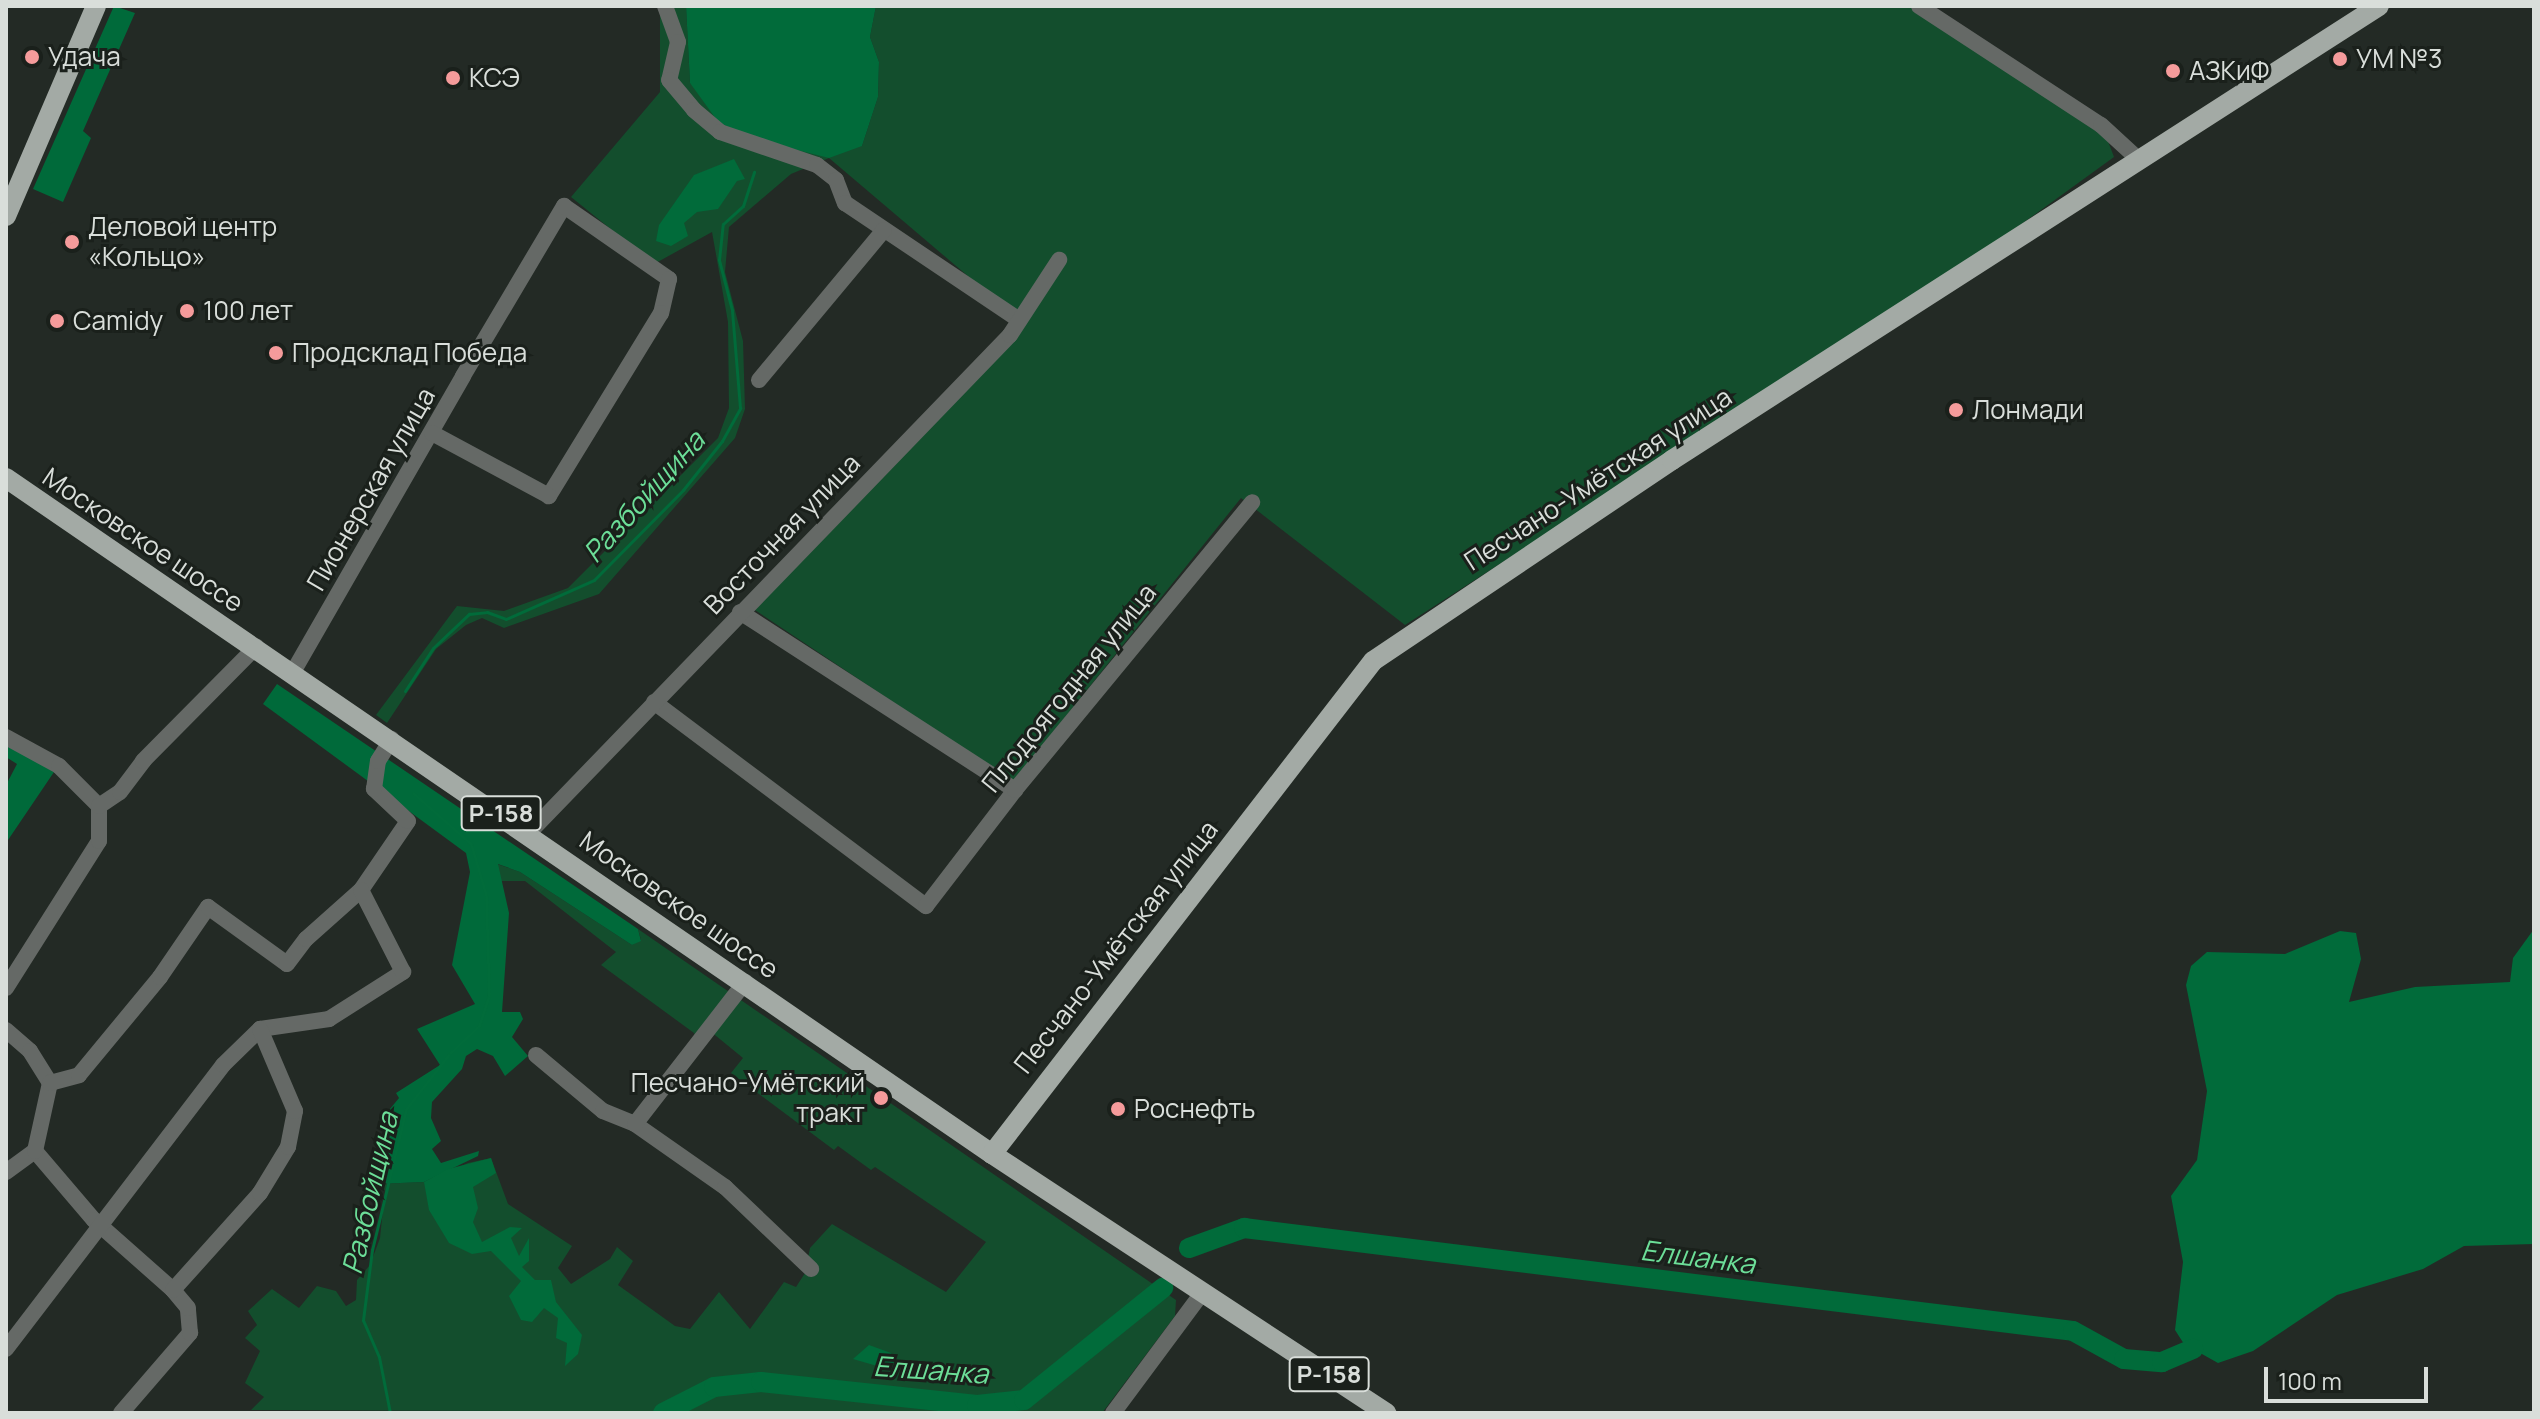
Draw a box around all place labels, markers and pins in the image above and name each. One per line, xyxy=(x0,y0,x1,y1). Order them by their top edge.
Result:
place label: Удача xyxy=(48,41,121,73)
place label: УМ №3 xyxy=(2356,43,2442,75)
marker: Удача xyxy=(23,48,41,66)
marker: УМ №3 xyxy=(2331,50,2349,68)
place label: АЗКиФ xyxy=(2189,55,2269,87)
place label: КСЭ xyxy=(469,62,520,94)
marker: АЗКиФ xyxy=(2164,62,2182,80)
marker: КСЭ xyxy=(444,69,462,87)
place label: Деловой центр «Кольцо» xyxy=(88,211,277,272)
marker: Деловой центр «Кольцо» xyxy=(63,233,81,251)
place label: 100 лет xyxy=(203,295,293,327)
marker: 100 лет xyxy=(178,302,196,320)
place label: Camidy xyxy=(73,305,163,337)
marker: Camidy xyxy=(48,312,66,330)
place label: Продсклад Победа xyxy=(292,337,527,369)
marker: Продсклад Победа xyxy=(267,344,285,362)
place label: Лонмади xyxy=(1972,394,2084,426)
marker: Лонмади xyxy=(1947,401,1965,419)
place label: Песчано-Умётский тракт xyxy=(631,1067,865,1128)
marker: Песчано-Умётский тракт xyxy=(872,1089,890,1107)
place label: Роснефть xyxy=(1134,1093,1255,1125)
marker: Роснефть xyxy=(1109,1100,1127,1118)

